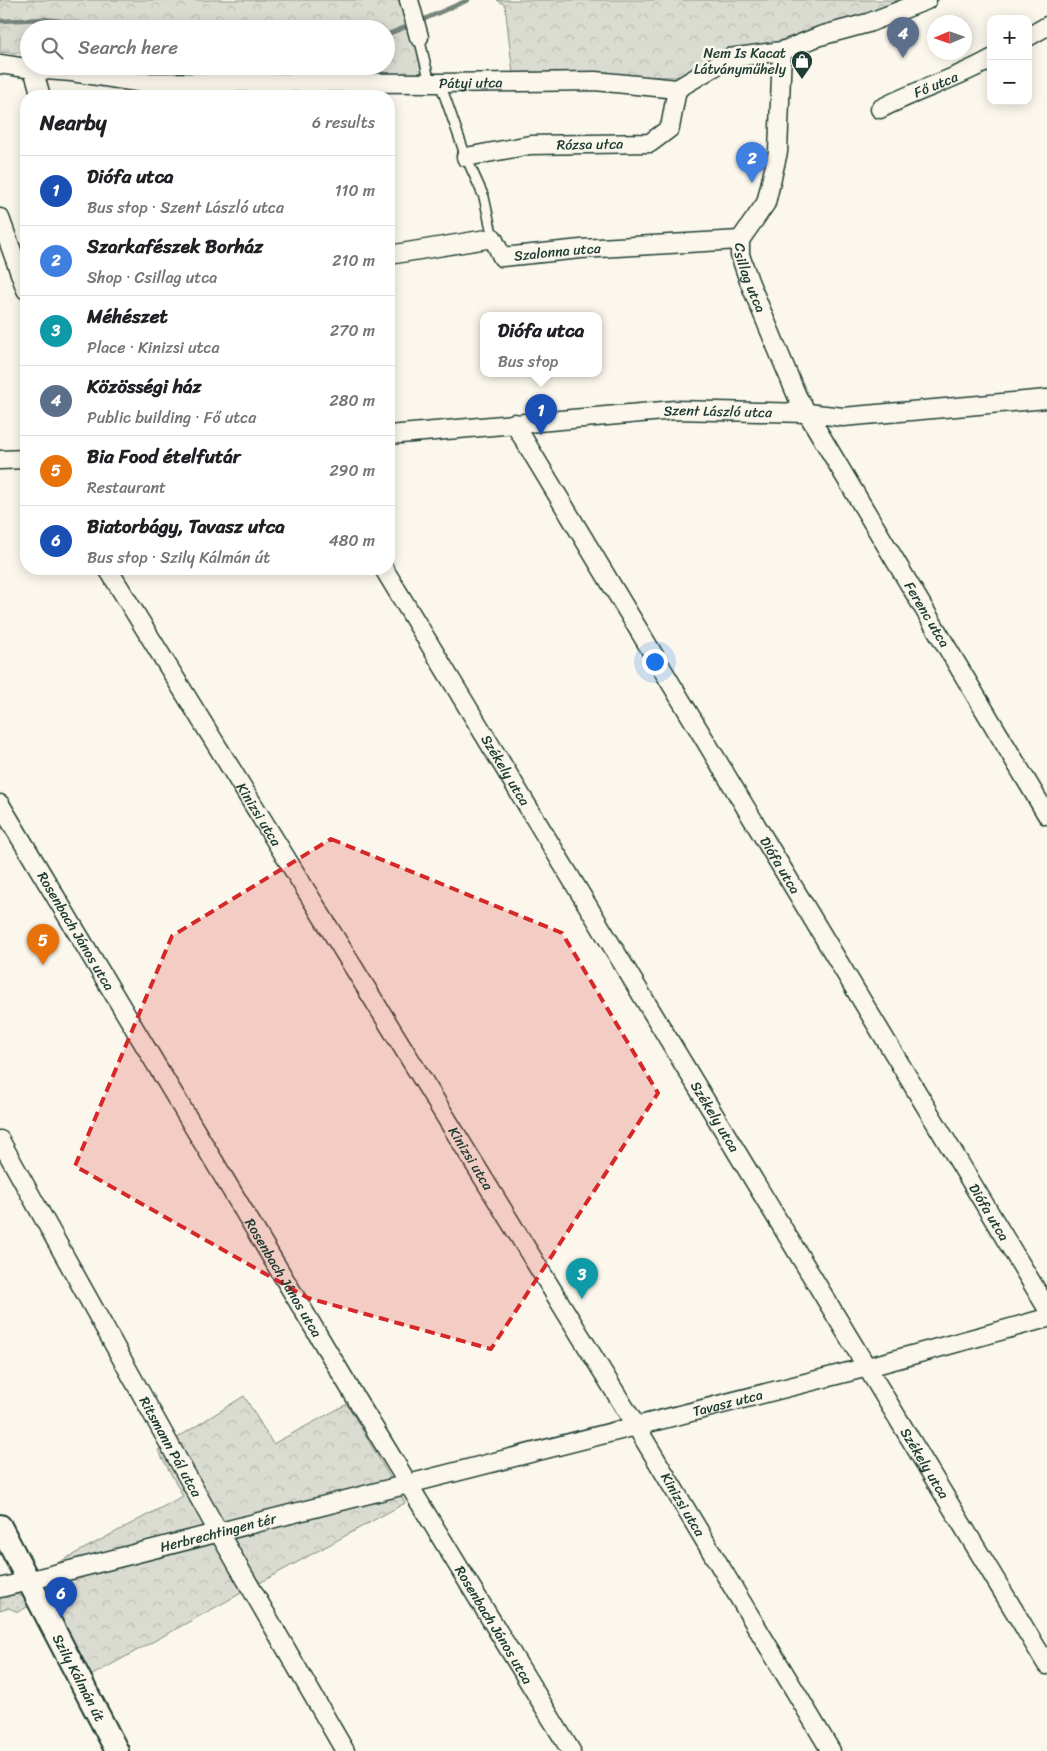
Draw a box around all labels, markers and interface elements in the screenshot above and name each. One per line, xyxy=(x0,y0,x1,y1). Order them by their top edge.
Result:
north arrow xyxy=(927,15,972,60)
map controls xyxy=(987,15,1032,105)
button: + xyxy=(987,15,1032,60)
pin: 4 xyxy=(887,17,919,58)
search box xyxy=(20,20,395,75)
text: Search here xyxy=(78,31,178,64)
icon: search xyxy=(38,34,66,62)
place label: Nem Is Kacat Látványműhely xyxy=(694,41,787,82)
shop icon: Nem Is Kacat Látványműhely xyxy=(790,49,814,80)
button: − xyxy=(987,60,1032,105)
street label: Fő utca xyxy=(910,64,963,105)
street label: Pátyi utca xyxy=(439,70,503,96)
text: Nearby xyxy=(40,104,106,142)
text: 6 results xyxy=(312,108,375,137)
street label: Rózsa utca xyxy=(556,131,623,158)
pin: 2 xyxy=(736,142,768,183)
text: Diófa utca xyxy=(87,160,174,193)
text: 1 xyxy=(53,176,59,205)
text: 110 m xyxy=(335,176,375,205)
text: Bus stop · Szent László utca xyxy=(87,193,284,222)
text: Szarkafészek Borház xyxy=(87,230,263,263)
street label: Szalonna utca xyxy=(513,236,602,269)
street label: Csillag utca xyxy=(726,243,773,317)
text: 2 xyxy=(51,246,61,275)
text: 210 m xyxy=(332,246,375,275)
text: Shop · Csillag utca xyxy=(87,263,217,292)
text: Méhészet xyxy=(87,300,168,333)
popup xyxy=(480,312,602,377)
text: Diófa utca xyxy=(498,314,584,347)
text: 3 xyxy=(52,316,60,345)
text: 270 m xyxy=(330,316,375,345)
text: Place · Kinizsi utca xyxy=(87,333,220,362)
text: Bus stop xyxy=(498,347,558,376)
text: Közösségi ház xyxy=(87,370,201,403)
text: 4 xyxy=(51,386,61,415)
text: 280 m xyxy=(330,386,375,415)
pin: 1 xyxy=(525,394,557,435)
street label: Szent László utca xyxy=(663,398,773,425)
text: Public building · Fő utca xyxy=(87,403,256,432)
text: Bia Food ételfutár xyxy=(87,440,241,473)
text: 5 xyxy=(51,456,61,485)
text: 290 m xyxy=(329,456,375,485)
text: Restaurant xyxy=(87,473,166,502)
text: Biatorbágy, Tavasz utca xyxy=(87,510,285,543)
text: 6 xyxy=(51,526,61,555)
text: 480 m xyxy=(329,526,375,555)
text: Bus stop · Szily Kálmán út xyxy=(87,543,270,572)
street label: Ferenc utca xyxy=(897,577,956,653)
your location xyxy=(642,649,668,675)
street label: Székely utca xyxy=(474,730,537,811)
street label: Kinizsi utca xyxy=(229,778,289,852)
street label: Diófa utca xyxy=(753,831,807,899)
street label: Rosenbach János utca xyxy=(30,867,121,996)
pin: 5 xyxy=(27,924,59,965)
street label: Székely utca xyxy=(683,1076,746,1158)
street label: Kinizsi utca xyxy=(441,1121,500,1196)
street label: Diófa utca xyxy=(962,1178,1016,1246)
street label: Rosenbach János utca xyxy=(238,1213,329,1342)
pin: 3 xyxy=(566,1258,598,1299)
street label: Tavasz utca xyxy=(690,1382,766,1424)
street label: Ritsmann Pál utca xyxy=(132,1392,209,1503)
street label: Székely utca xyxy=(893,1423,956,1504)
street label: Kinizsi utca xyxy=(654,1468,712,1543)
street label: Herbrechtingen tér xyxy=(157,1506,280,1560)
street label: Rosenbach János utca xyxy=(448,1561,540,1689)
pin: 6 xyxy=(45,1577,77,1618)
street label: Szily Kálmán út xyxy=(45,1629,112,1726)

